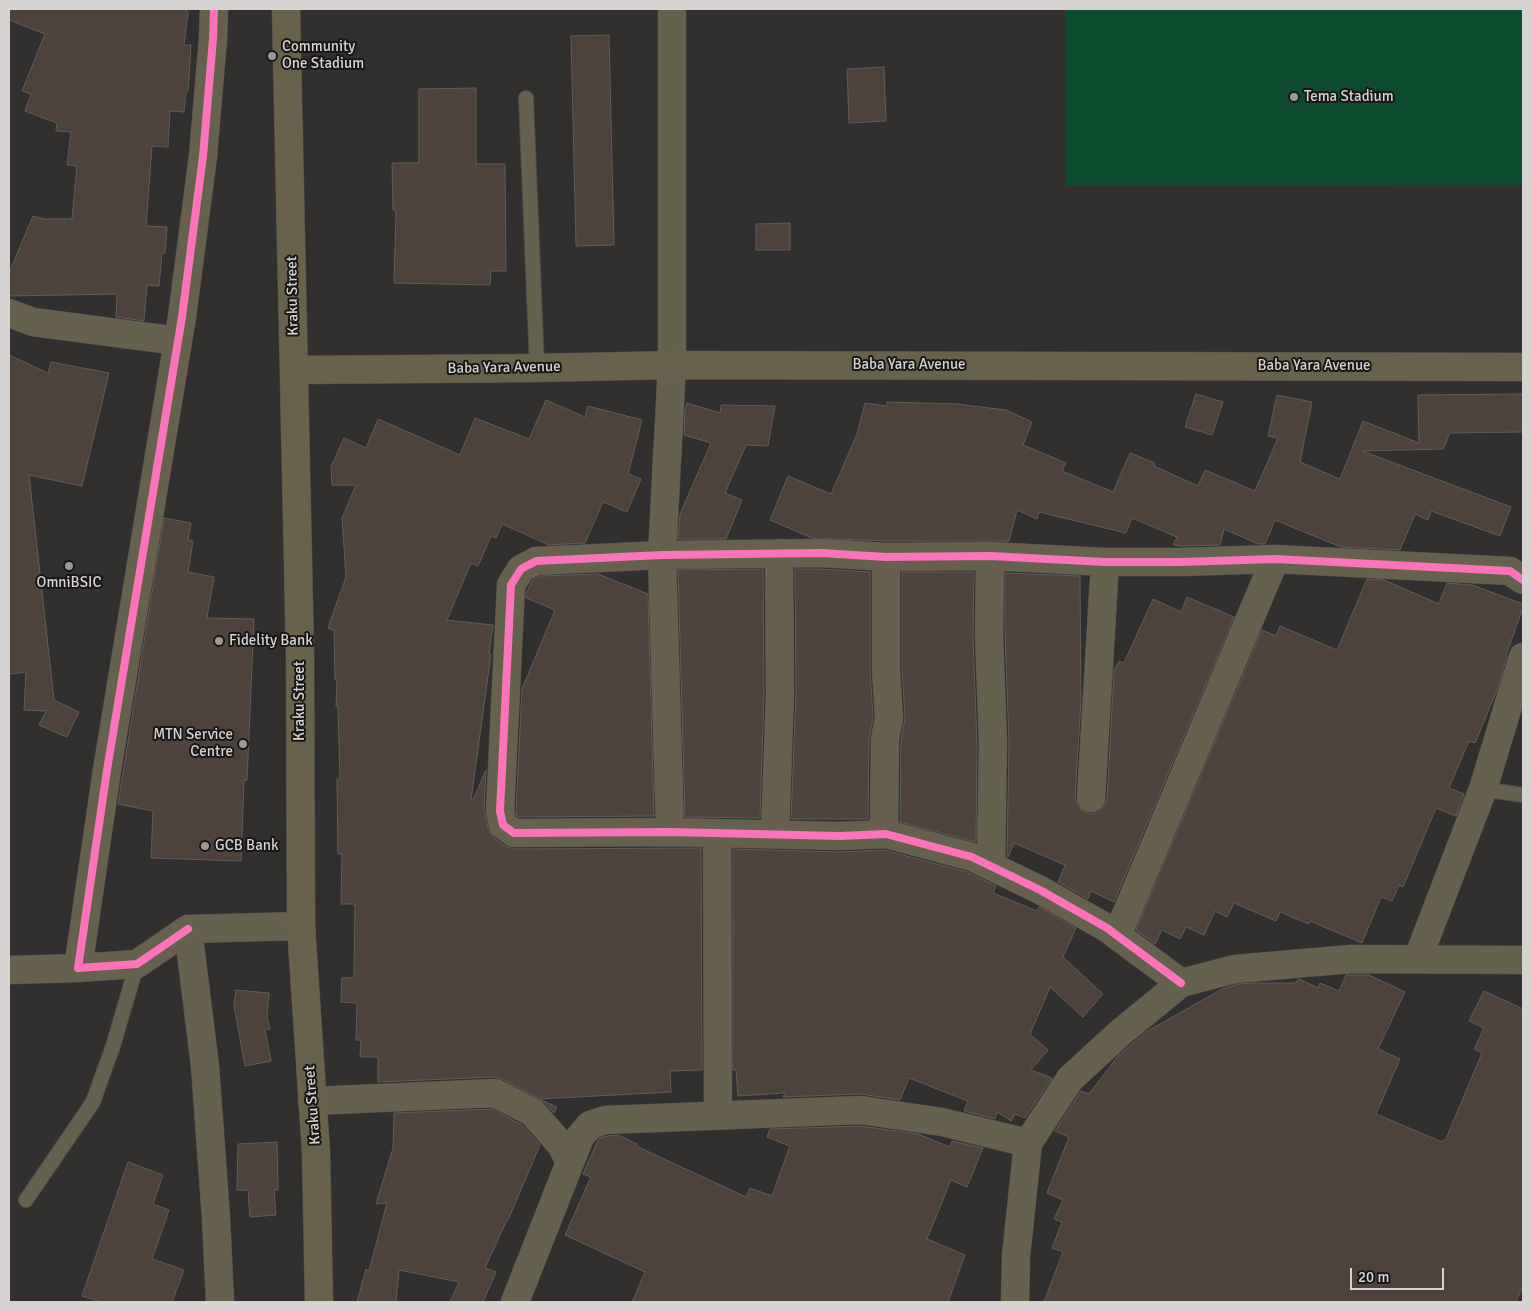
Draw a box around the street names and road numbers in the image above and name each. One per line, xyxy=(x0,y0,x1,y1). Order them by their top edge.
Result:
street label: Kraku Street xyxy=(283,256,303,336)
street label: Baba Yara Avenue xyxy=(852,356,966,374)
street label: Baba Yara Avenue xyxy=(1257,357,1371,375)
street label: Baba Yara Avenue xyxy=(447,358,561,378)
street label: Kraku Street xyxy=(291,661,309,741)
street label: Kraku Street xyxy=(301,1065,325,1145)

